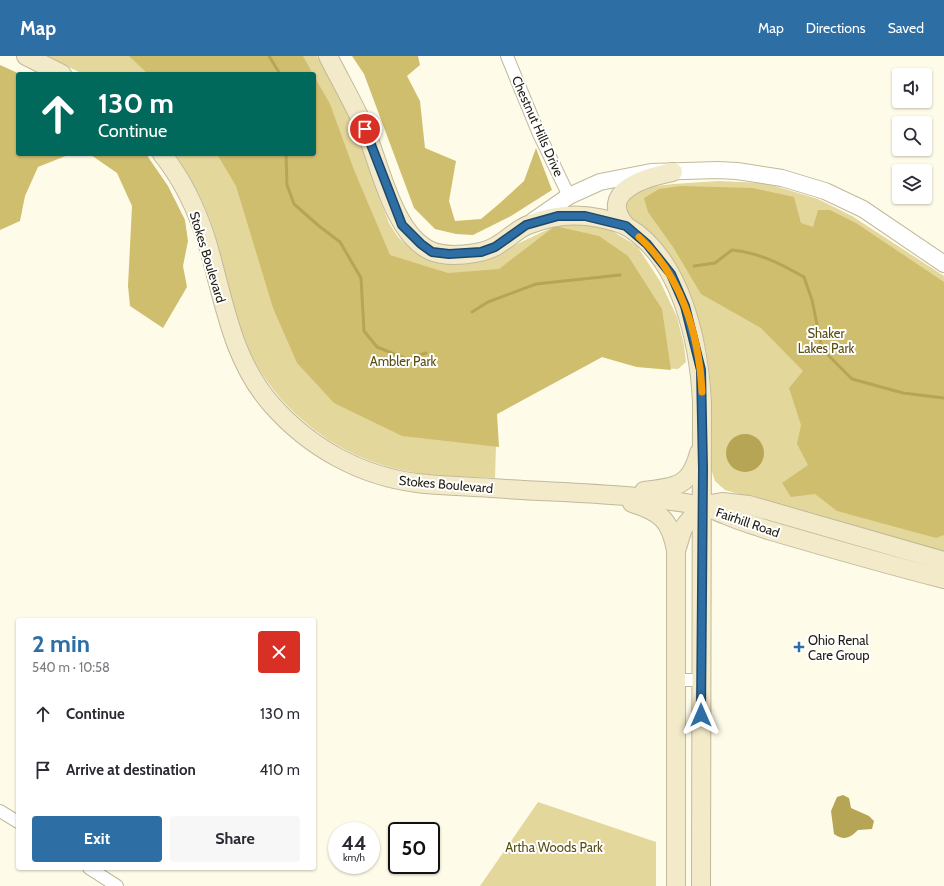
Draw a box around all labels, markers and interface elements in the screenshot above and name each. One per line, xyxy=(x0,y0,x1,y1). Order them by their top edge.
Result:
text: Map xyxy=(20,17,56,40)
text: Map xyxy=(758,19,784,37)
text: Directions xyxy=(806,19,866,37)
text: Saved xyxy=(888,19,924,37)
map controls xyxy=(892,68,932,204)
button: sound xyxy=(892,68,932,108)
street label: Chestnut Hills Drive xyxy=(509,73,567,179)
text: 130 m xyxy=(98,86,174,120)
icon: ahead xyxy=(32,88,84,140)
pin xyxy=(348,112,382,146)
button: search xyxy=(892,116,932,156)
icon: arrive xyxy=(354,118,376,140)
text: Continue xyxy=(98,120,167,142)
button: layers xyxy=(892,164,932,204)
street label: Stokes Boulevard xyxy=(187,210,229,304)
park label: Shaker Lakes Park xyxy=(798,325,855,356)
park label: Ambler Park xyxy=(370,353,437,369)
street label: Stokes Boulevard xyxy=(398,472,494,496)
street label: Fairhill Road xyxy=(714,504,782,540)
text: 2 min xyxy=(32,629,90,658)
button: close xyxy=(258,631,300,673)
place label: Ohio Renal Care Group xyxy=(808,632,870,663)
marker: Ohio Renal Care Group xyxy=(793,641,805,653)
text: 540 m · 10:58 xyxy=(32,659,110,675)
position arrow xyxy=(680,694,722,736)
icon: ahead xyxy=(32,703,54,725)
text: Continue xyxy=(66,705,125,723)
text: 130 m xyxy=(260,705,300,723)
icon: arrive xyxy=(32,759,54,781)
text: Arrive at destination xyxy=(66,761,196,779)
text: 410 m xyxy=(259,761,300,779)
button: Exit xyxy=(32,816,162,862)
button: Share xyxy=(170,816,300,862)
speed limit sign: 50 xyxy=(388,822,440,874)
text: 44 xyxy=(342,831,366,855)
park label: Artha Woods Park xyxy=(505,839,603,855)
text: km/h xyxy=(343,851,365,864)

